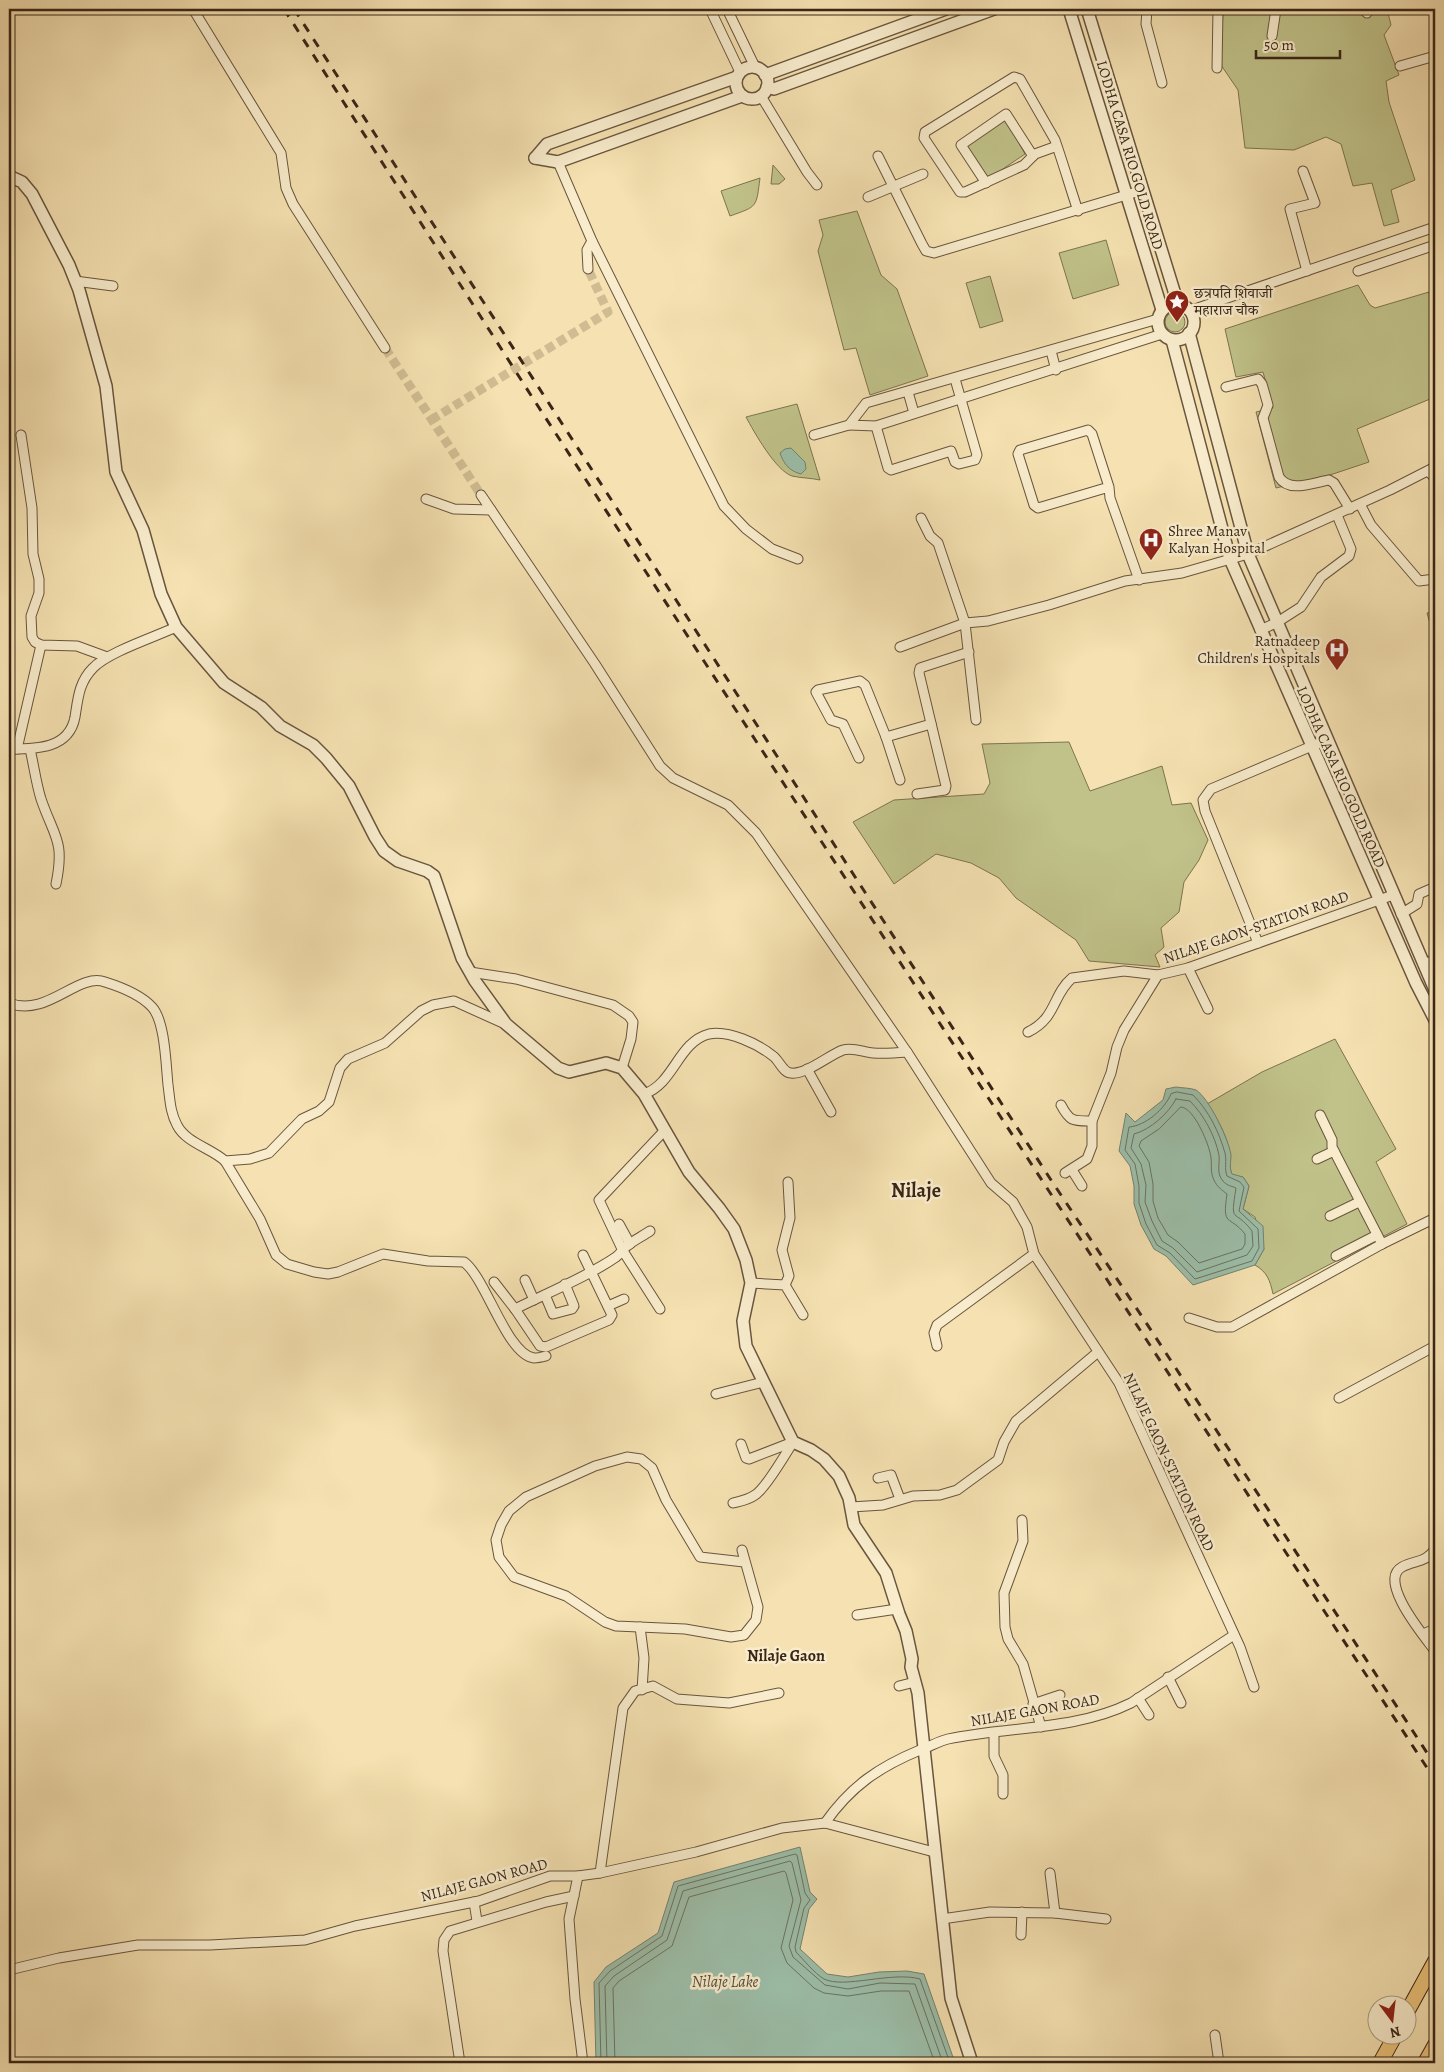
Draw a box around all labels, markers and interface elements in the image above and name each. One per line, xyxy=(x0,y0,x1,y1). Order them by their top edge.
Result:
scale bar xyxy=(1256,28,1340,60)
text: 50 m xyxy=(1264,35,1294,55)
street label: LODHA CASA RIO GOLD ROAD xyxy=(1092,58,1168,252)
place label: छत्रपति शिवाजी महाराज चौक xyxy=(1193,283,1274,320)
place icon: छत्रपति शिवाजी महाराज चौक xyxy=(1164,289,1190,323)
place label: Shree Manav Kalyan Hospital xyxy=(1168,521,1265,558)
hospital icon: Shree Manav Kalyan Hospital xyxy=(1138,527,1164,561)
place label: Ratnadeep Children's Hospitals xyxy=(1197,631,1320,668)
hospital icon: Ratnadeep Children's Hospitals xyxy=(1324,637,1350,671)
street label: LODHA CASA RIO GOLD ROAD xyxy=(1292,683,1390,871)
street label: NILAJE GAON-STATION ROAD xyxy=(1161,886,1351,968)
district label: Nilaje xyxy=(891,1177,941,1204)
street label: NILAJE GAON-STATION ROAD xyxy=(1119,1369,1219,1555)
district label: Nilaje Gaon xyxy=(747,1645,825,1667)
street label: NILAJE GAON ROAD xyxy=(969,1689,1101,1731)
street label: NILAJE GAON ROAD xyxy=(418,1853,550,1907)
water label: Nilaje Lake xyxy=(692,1971,759,1993)
north arrow xyxy=(1366,1994,1416,2044)
text: N xyxy=(1388,2022,1403,2043)

